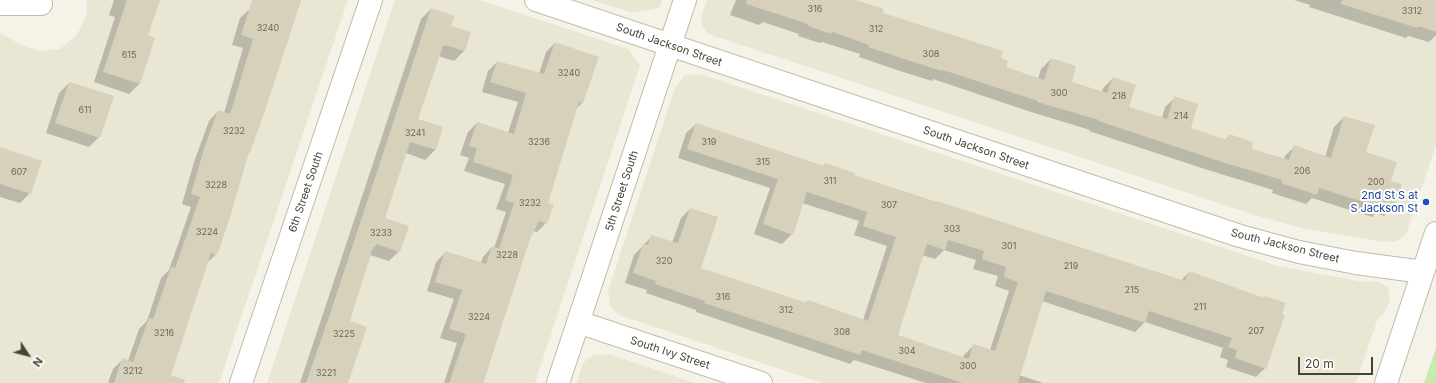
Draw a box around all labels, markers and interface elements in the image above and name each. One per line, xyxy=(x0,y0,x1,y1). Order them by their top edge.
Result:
house number: 316 xyxy=(808,4,822,14)
house number: 3312 xyxy=(1402,6,1422,16)
street label: South Jackson Street xyxy=(614,21,724,69)
house number: 3240 xyxy=(257,23,279,33)
house number: 312 xyxy=(869,24,883,34)
house number: 308 xyxy=(923,49,939,59)
house number: 615 xyxy=(122,50,136,60)
house number: 3240 xyxy=(558,68,580,78)
house number: 300 xyxy=(1051,88,1067,98)
house number: 218 xyxy=(1112,91,1126,101)
house number: 611 xyxy=(79,105,91,115)
house number: 214 xyxy=(1174,111,1188,121)
street label: South Jackson Street xyxy=(921,124,1031,172)
house number: 3232 xyxy=(223,126,245,136)
house number: 3241 xyxy=(405,128,425,138)
house number: 3236 xyxy=(528,137,550,147)
house number: 319 xyxy=(702,137,716,147)
street label: 5th Street South xyxy=(603,149,641,233)
street label: 6th Street South xyxy=(286,150,326,234)
house number: 315 xyxy=(756,157,770,167)
house number: 206 xyxy=(1294,166,1310,176)
house number: 607 xyxy=(11,167,27,177)
house number: 311 xyxy=(824,176,836,186)
house number: 200 xyxy=(1368,177,1384,187)
house number: 3228 xyxy=(205,180,227,190)
place label: 2nd St S at S Jackson St xyxy=(1350,189,1418,215)
marker: 2nd St S at S Jackson St xyxy=(1421,197,1431,207)
house number: 3232 xyxy=(519,198,541,208)
house number: 307 xyxy=(881,200,897,210)
house number: 303 xyxy=(944,224,960,234)
street label: South Jackson Street xyxy=(1229,226,1341,266)
house number: 3224 xyxy=(196,227,218,237)
house number: 3233 xyxy=(370,228,392,238)
house number: 301 xyxy=(1002,241,1016,251)
house number: 3228 xyxy=(496,250,518,260)
house number: 320 xyxy=(656,256,672,266)
house number: 219 xyxy=(1064,261,1078,271)
house number: 215 xyxy=(1125,285,1139,295)
house number: 316 xyxy=(716,292,730,302)
house number: 211 xyxy=(1194,302,1206,312)
house number: 312 xyxy=(779,305,793,315)
house number: 3224 xyxy=(468,312,490,322)
house number: 207 xyxy=(1248,326,1264,336)
house number: 308 xyxy=(834,327,850,337)
house number: 3216 xyxy=(154,328,174,338)
house number: 3225 xyxy=(333,329,355,339)
street label: South Ivy Street xyxy=(629,334,711,372)
north arrow xyxy=(8,335,48,375)
house number: 304 xyxy=(898,346,916,356)
scale bar xyxy=(1300,349,1375,375)
text: N xyxy=(30,355,46,370)
text: 20 m xyxy=(1305,356,1334,371)
house number: 300 xyxy=(960,361,976,371)
house number: 3212 xyxy=(123,366,143,376)
house number: 3221 xyxy=(316,368,336,378)

